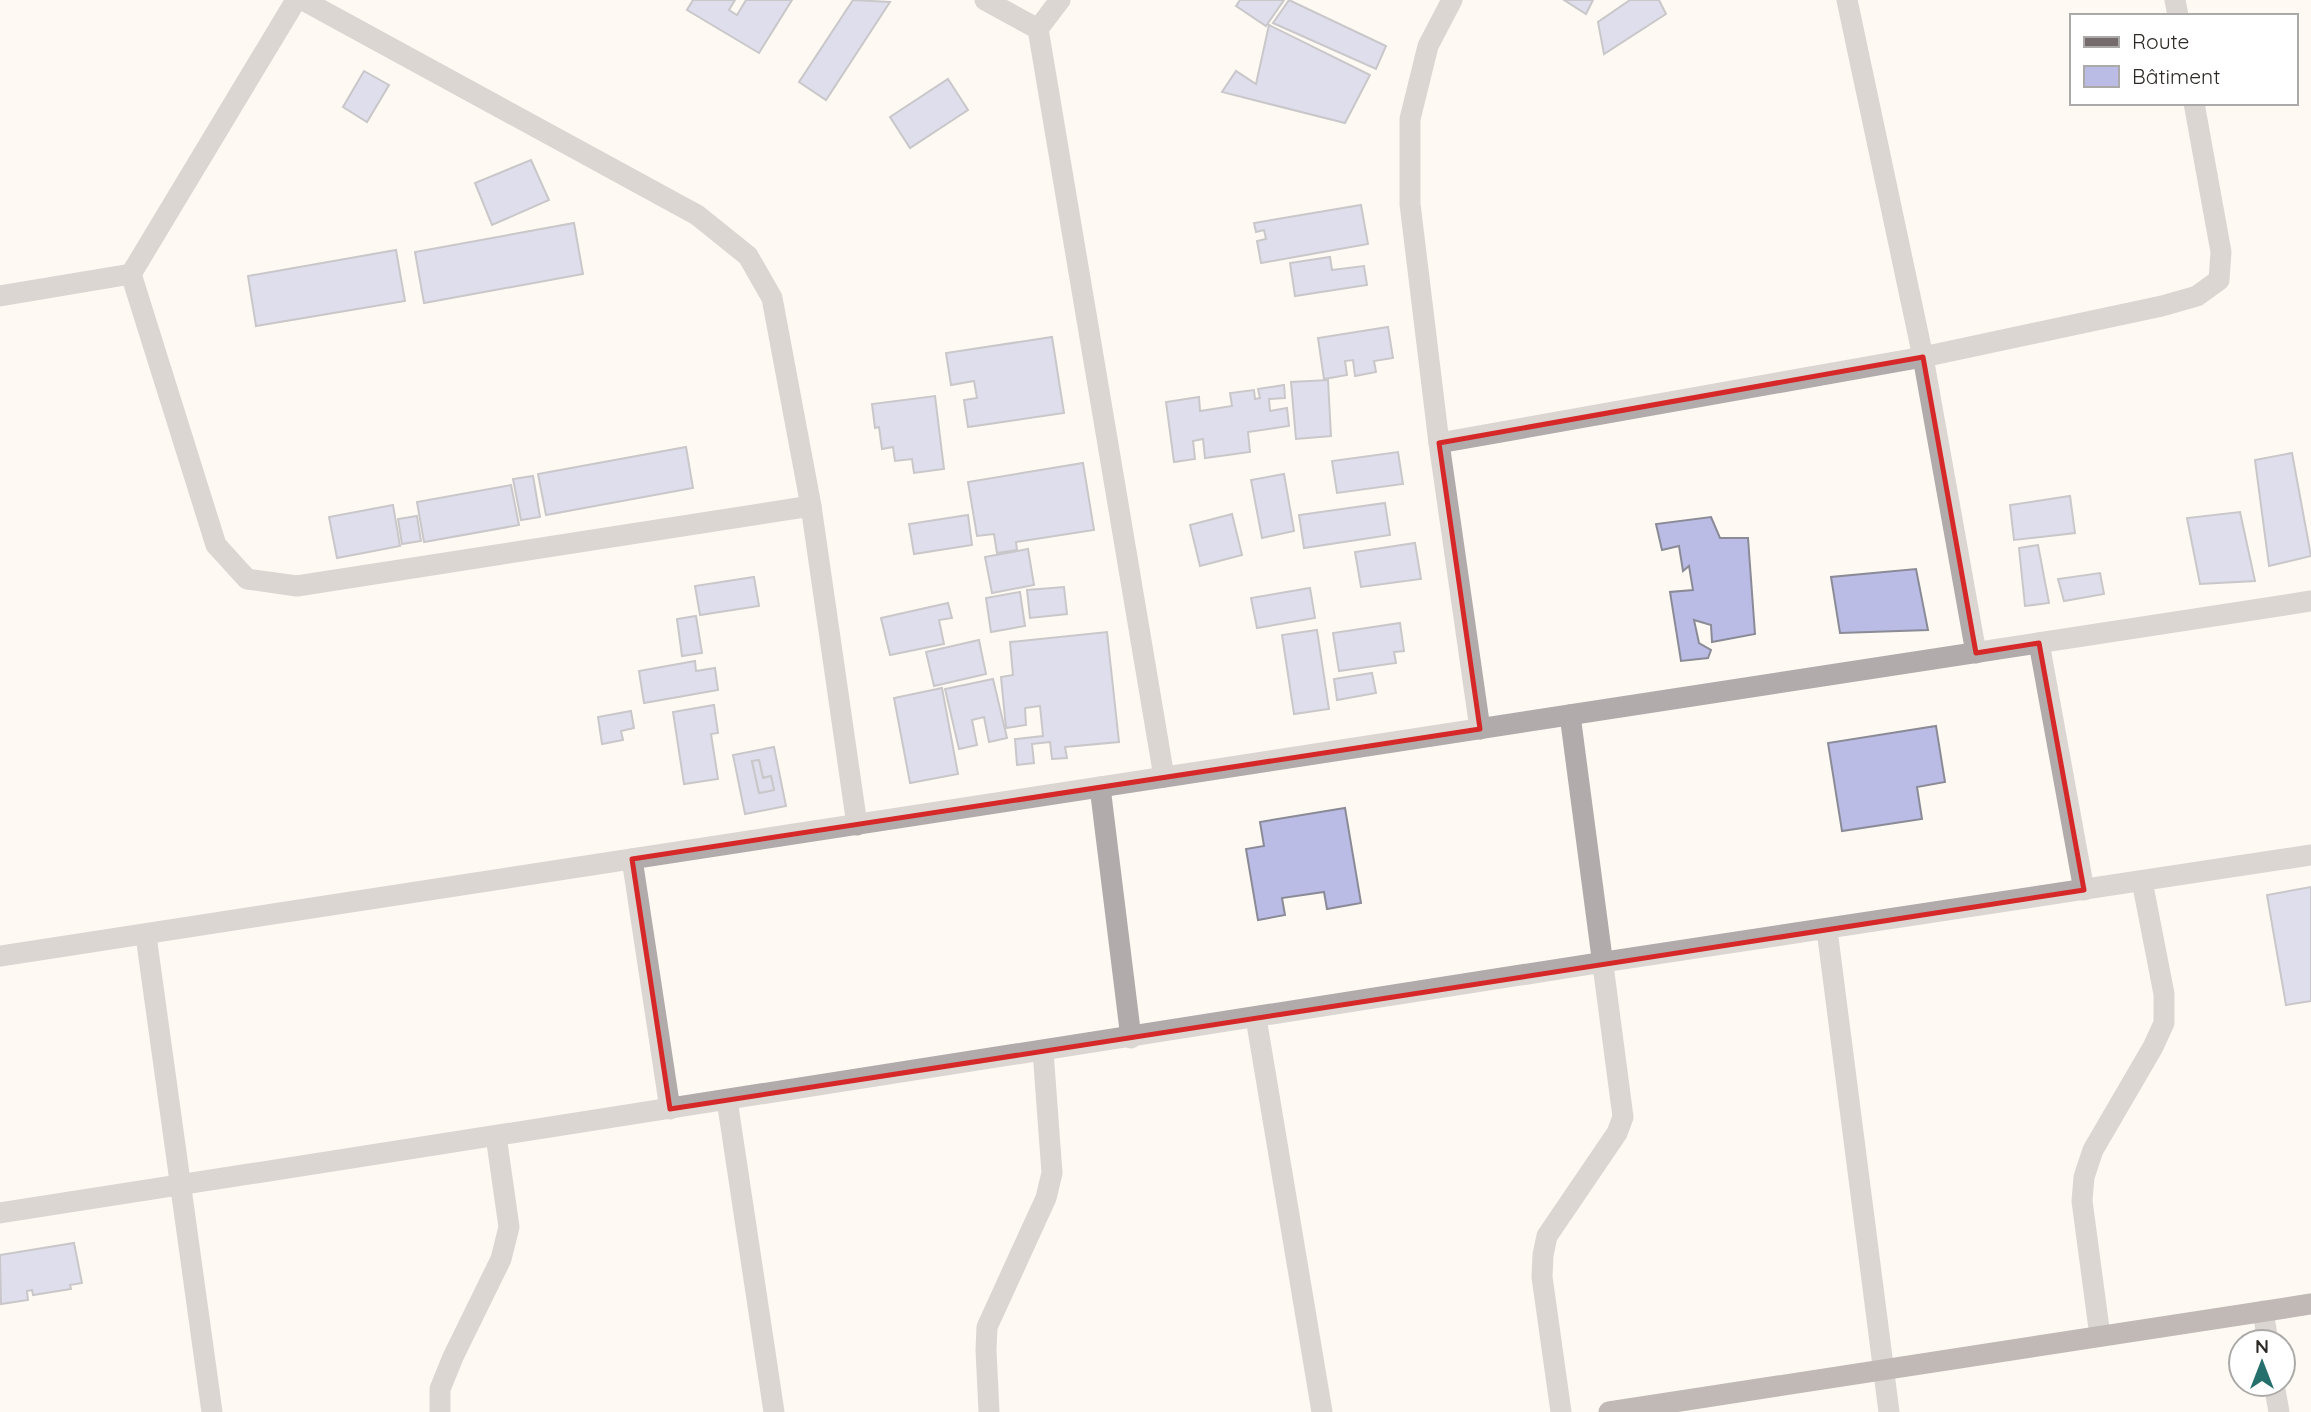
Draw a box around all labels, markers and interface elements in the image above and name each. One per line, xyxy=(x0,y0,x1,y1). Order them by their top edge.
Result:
legend xyxy=(2070,14,2297,105)
text: Route xyxy=(2132,28,2189,54)
text: Bâtiment xyxy=(2132,63,2220,89)
north arrow xyxy=(2227,1328,2297,1398)
text: N xyxy=(2255,1334,2269,1358)

